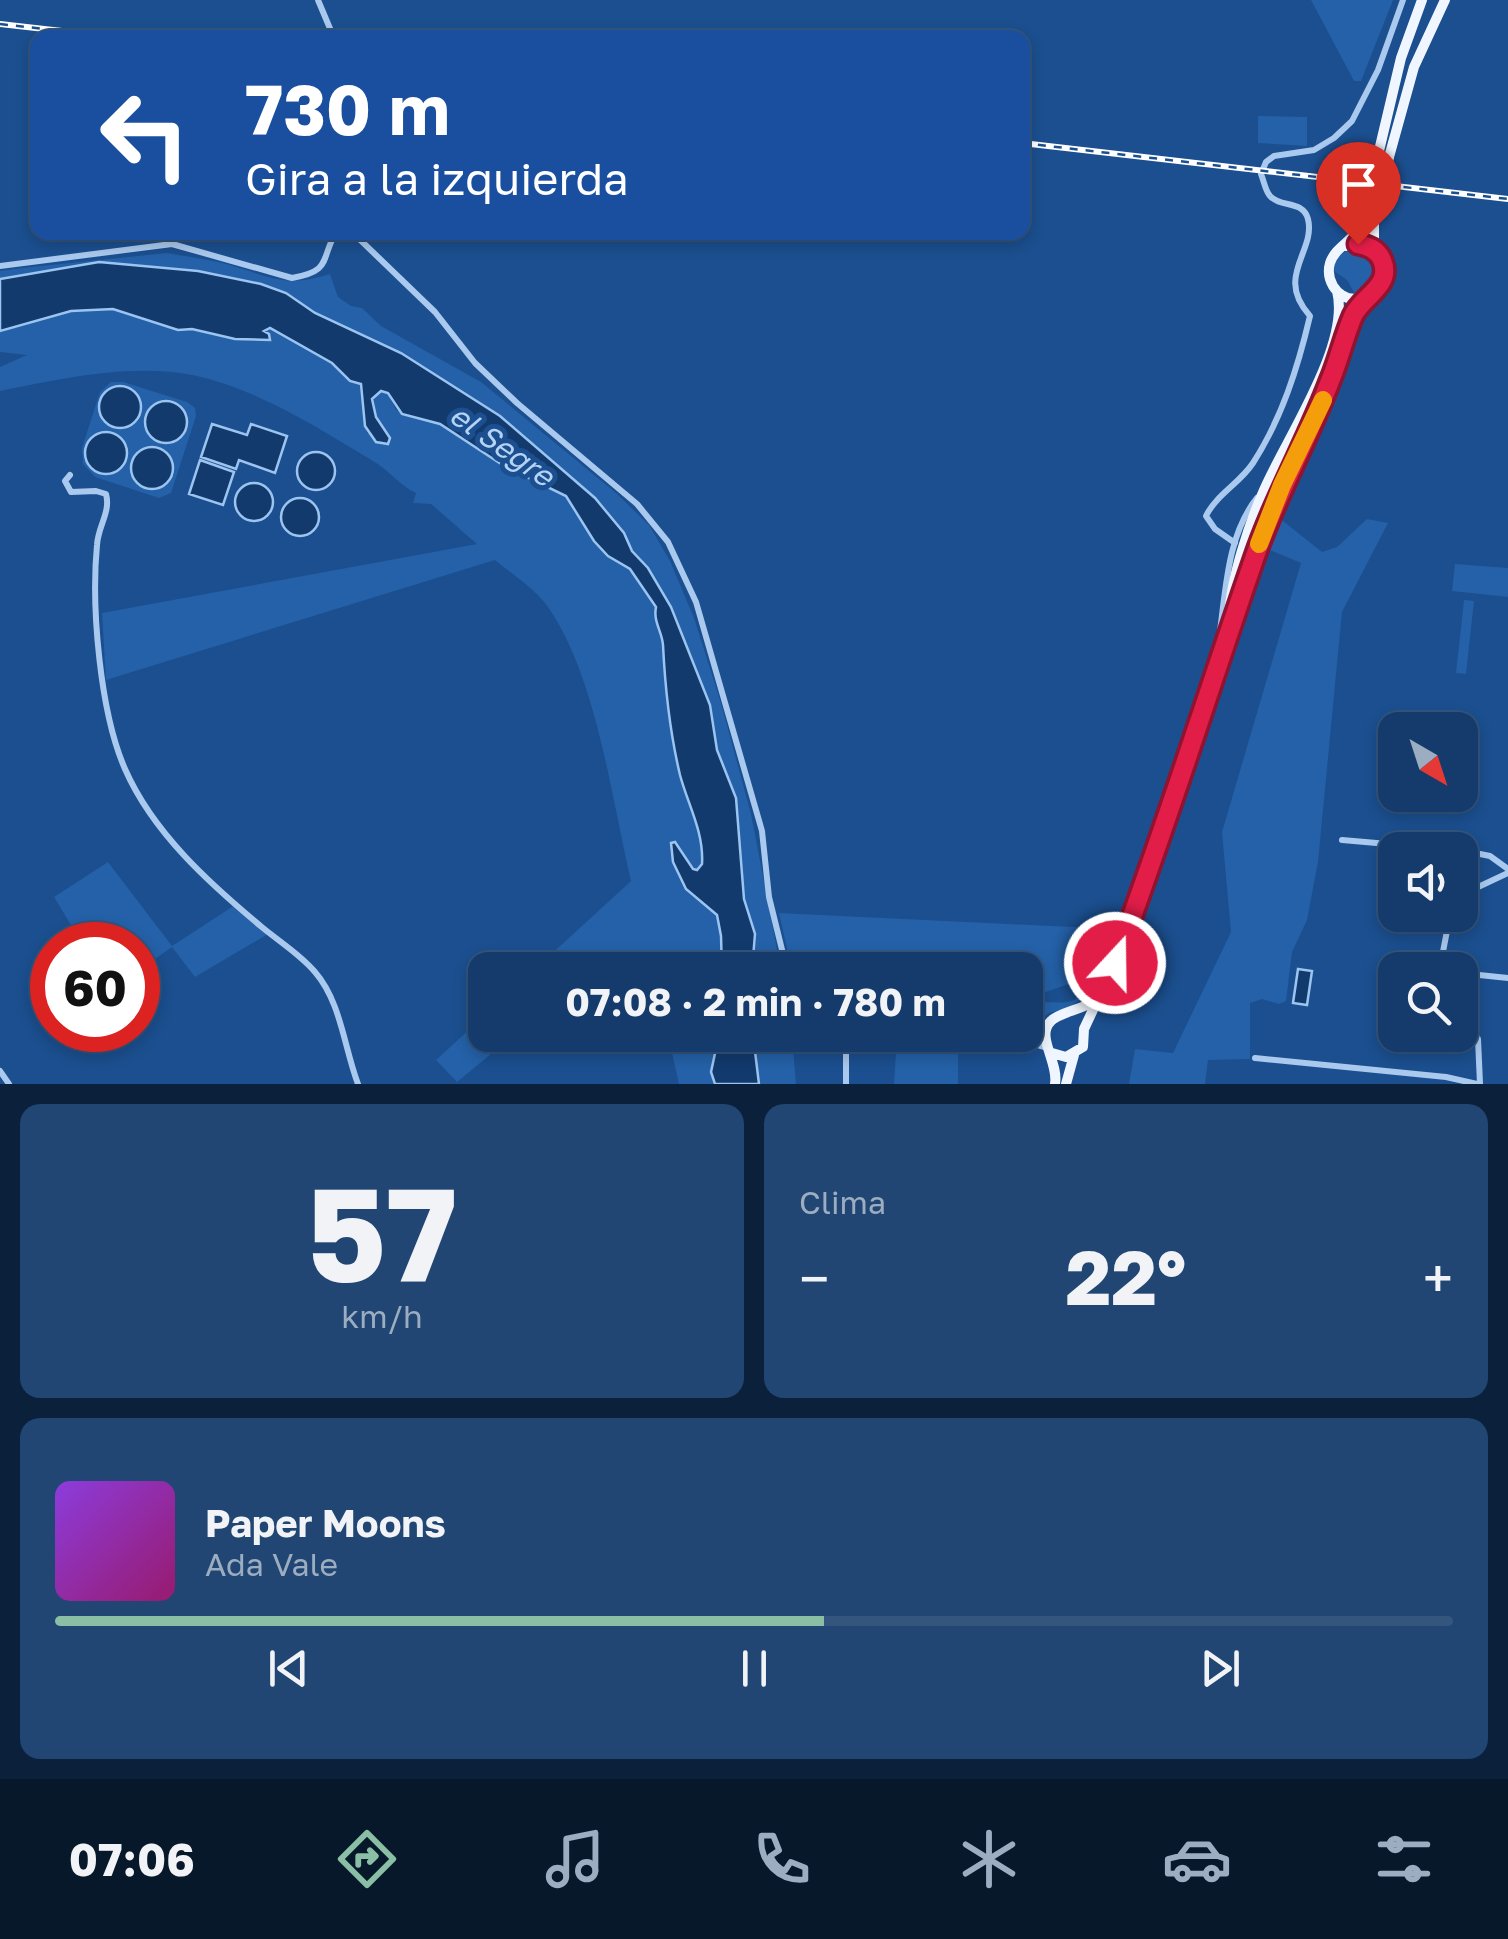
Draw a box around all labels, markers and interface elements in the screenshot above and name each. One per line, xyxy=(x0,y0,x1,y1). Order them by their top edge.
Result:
text: 730 m xyxy=(245,66,450,150)
icon: left xyxy=(80,70,210,200)
pin xyxy=(1316,142,1401,245)
text: Gira a la izquierda xyxy=(245,151,629,205)
icon: arrive xyxy=(1331,157,1386,212)
water label: el Segre xyxy=(443,396,563,495)
north arrow xyxy=(1378,712,1478,812)
map controls xyxy=(1378,712,1478,1052)
button: sound xyxy=(1378,832,1478,932)
position arrow xyxy=(1063,911,1167,1015)
speed limit sign: 60 xyxy=(30,922,160,1052)
button: search xyxy=(1378,952,1478,1052)
text: 07:08 · 2 min · 780 m xyxy=(565,979,946,1024)
text: 57 xyxy=(307,1154,457,1310)
text: Clima xyxy=(799,1183,886,1221)
text: 22° xyxy=(1066,1231,1186,1322)
text: − xyxy=(799,1245,829,1311)
text: + xyxy=(1423,1245,1453,1311)
text: km/h xyxy=(341,1297,423,1335)
text: Paper Moons xyxy=(205,1500,446,1545)
text: Ada Vale xyxy=(205,1545,338,1583)
icon: previous xyxy=(261,1641,316,1696)
icon: pause xyxy=(727,1641,782,1696)
icon: next xyxy=(1193,1641,1248,1696)
icon: directions xyxy=(332,1824,402,1894)
icon: music xyxy=(540,1824,610,1894)
icon: phone xyxy=(747,1824,817,1894)
icon: climate xyxy=(954,1824,1024,1894)
icon: car xyxy=(1162,1824,1232,1894)
icon: filters xyxy=(1369,1824,1439,1894)
text: 07:06 xyxy=(69,1832,195,1886)

